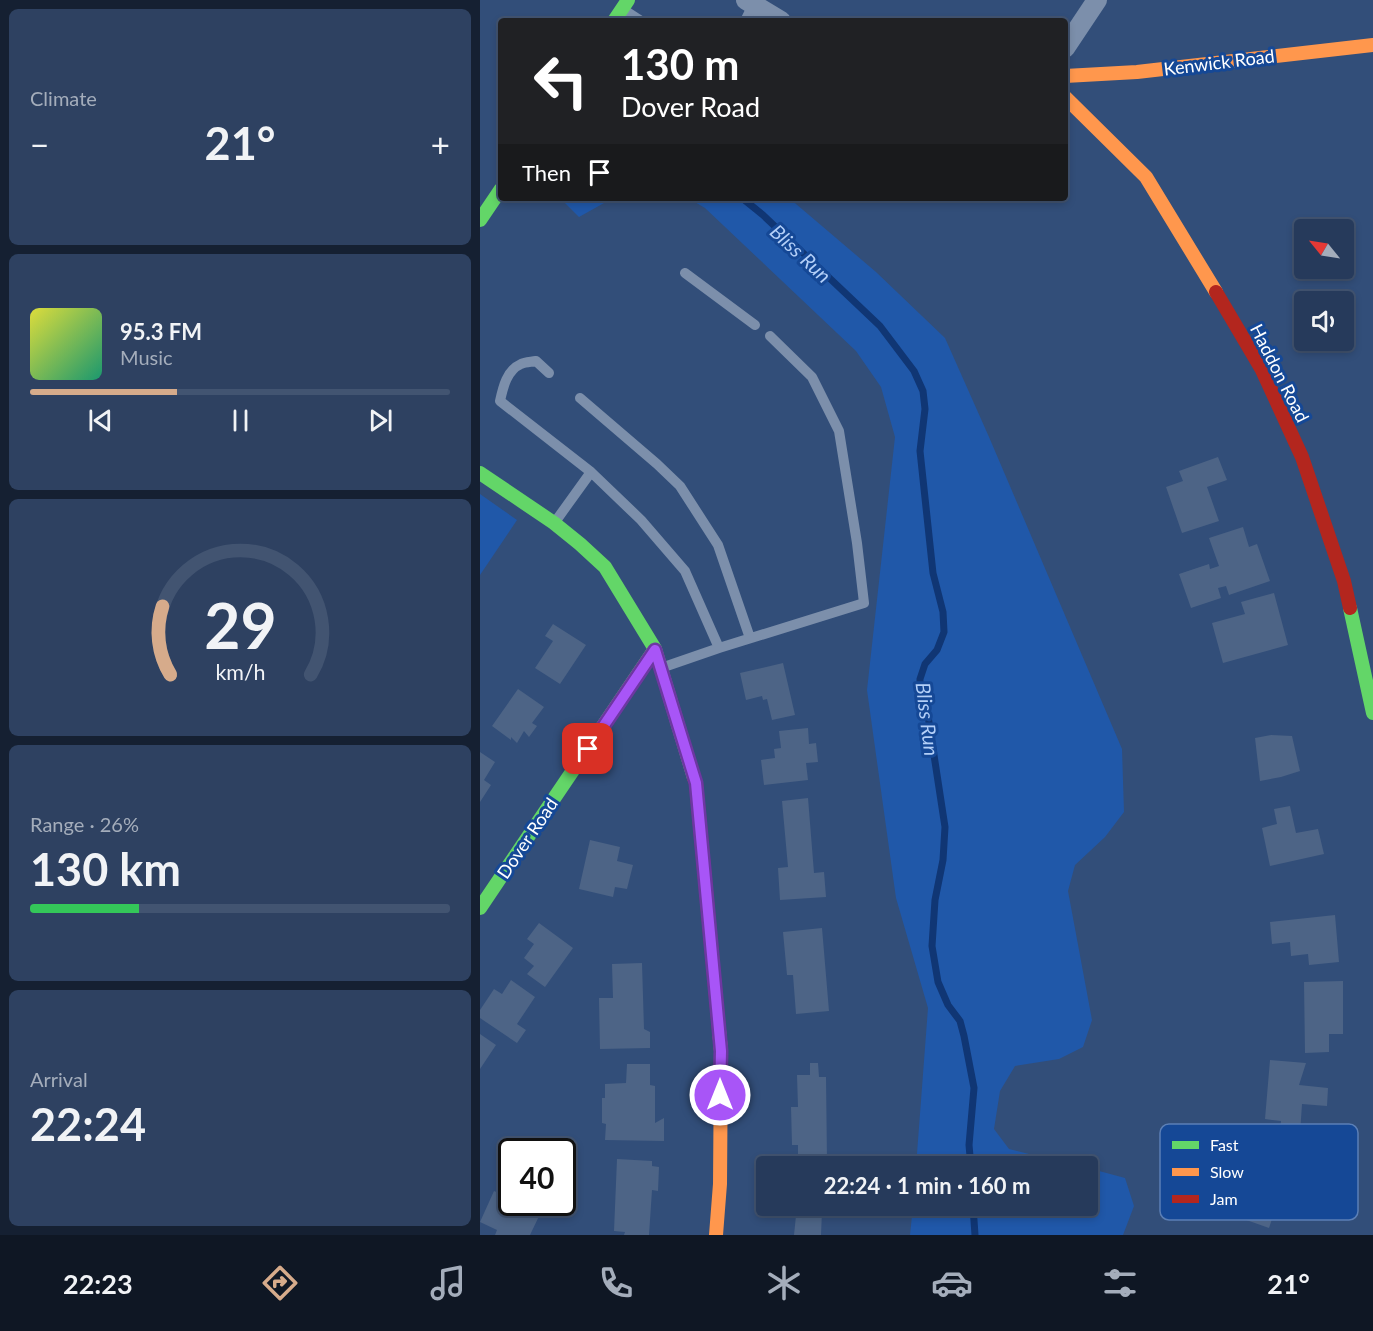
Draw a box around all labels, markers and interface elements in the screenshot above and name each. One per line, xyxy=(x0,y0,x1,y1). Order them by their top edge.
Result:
text: 130 m xyxy=(621,39,739,89)
icon: left xyxy=(522,42,600,120)
street label: Kenwick Road xyxy=(1162,44,1276,80)
text: Climate xyxy=(30,86,97,110)
text: Dover Road xyxy=(621,90,760,123)
text: 21° xyxy=(205,116,275,170)
text: − xyxy=(30,124,49,164)
text: + xyxy=(431,124,450,164)
icon: arrive xyxy=(583,156,616,189)
text: Then xyxy=(522,159,571,186)
water label: Bliss Run xyxy=(766,219,836,287)
north arrow xyxy=(1294,219,1354,279)
map controls xyxy=(1294,219,1354,351)
button: sound xyxy=(1294,291,1354,351)
text: 95.3 FM xyxy=(120,318,202,345)
street label: Haddon Road xyxy=(1246,320,1314,426)
text: Music xyxy=(120,345,173,369)
icon: previous xyxy=(84,404,117,437)
icon: pause xyxy=(224,404,257,437)
icon: next xyxy=(364,404,397,437)
text: 29 xyxy=(204,587,276,662)
text: km/h xyxy=(215,659,265,685)
water label: Bliss Run xyxy=(912,681,944,757)
pin xyxy=(562,723,613,774)
icon: arrive xyxy=(571,732,604,765)
street label: Dover Road xyxy=(492,793,562,883)
text: Range · 26% xyxy=(30,812,139,836)
text: 130 km xyxy=(30,842,181,896)
position arrow xyxy=(688,1063,752,1127)
text: Arrival xyxy=(30,1067,88,1091)
text: 22:24 xyxy=(30,1097,146,1151)
legend xyxy=(1160,1124,1358,1220)
text: Fast xyxy=(1210,1135,1239,1154)
speed limit sign: 40 xyxy=(498,1138,576,1216)
text: Slow xyxy=(1210,1162,1244,1181)
text: 22:24 · 1 min · 160 m xyxy=(824,1172,1030,1199)
text: Jam xyxy=(1210,1189,1238,1208)
icon: directions xyxy=(259,1262,301,1304)
icon: music xyxy=(427,1262,469,1304)
icon: phone xyxy=(595,1262,637,1304)
icon: climate xyxy=(763,1262,805,1304)
icon: car xyxy=(931,1262,973,1304)
icon: filters xyxy=(1099,1262,1141,1304)
text: 22:23 xyxy=(63,1267,133,1300)
text: 21° xyxy=(1267,1267,1310,1300)

